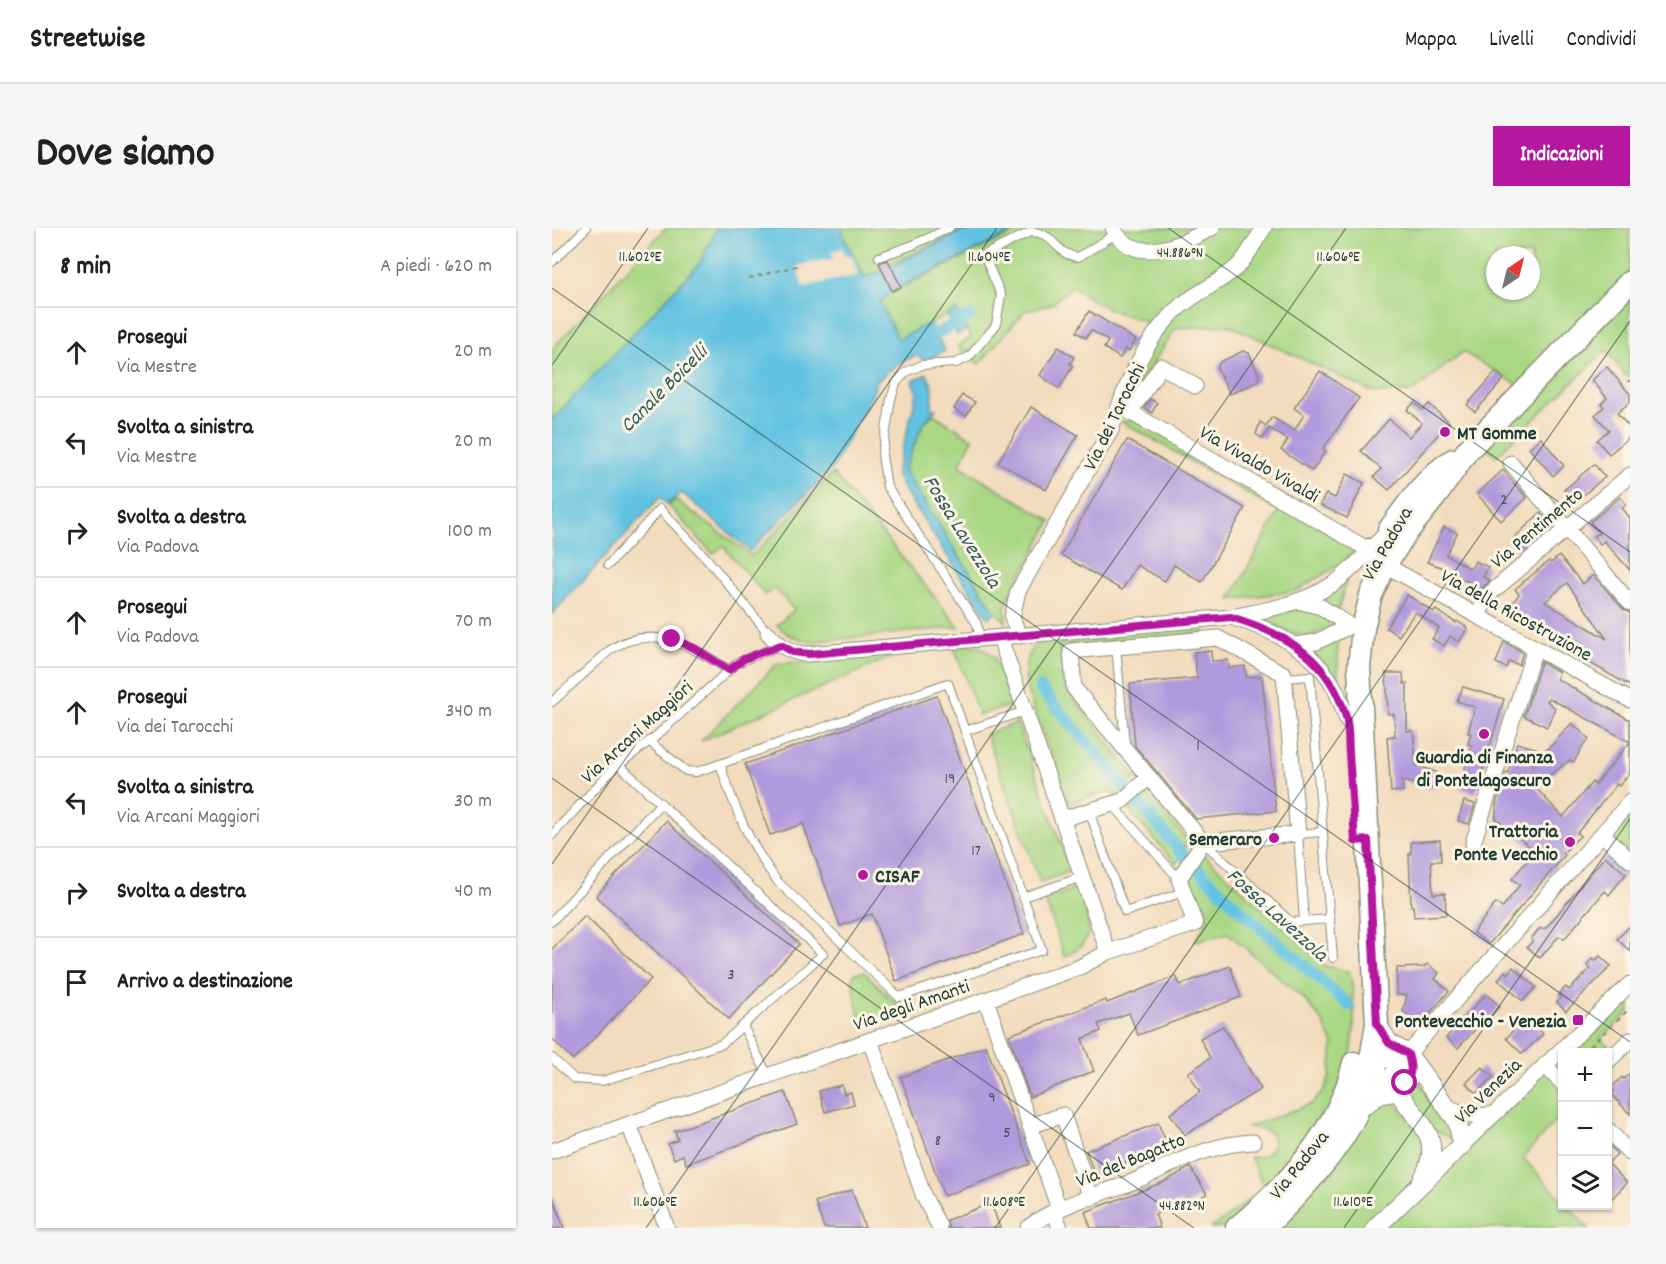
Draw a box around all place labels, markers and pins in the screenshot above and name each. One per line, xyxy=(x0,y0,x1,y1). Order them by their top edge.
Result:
place label: MT Gomme xyxy=(1457,421,1537,449)
marker: MT Gomme xyxy=(1438,425,1452,439)
marker: Guardia di Finanza di Pontelagoscuro xyxy=(1477,727,1491,741)
place label: Guardia di Finanza di Pontelagoscuro xyxy=(1415,745,1553,796)
place label: Trattoria Ponte Vecchio xyxy=(1454,819,1559,870)
place label: Semeraro xyxy=(1189,827,1262,855)
marker: Semeraro xyxy=(1267,831,1281,845)
marker: Trattoria Ponte Vecchio xyxy=(1563,835,1577,849)
place label: CISAF xyxy=(875,864,921,892)
marker: CISAF xyxy=(856,868,870,882)
place label: Pontevecchio - Venezia xyxy=(1395,1009,1567,1037)
marker: Pontevecchio - Venezia xyxy=(1571,1013,1585,1027)

